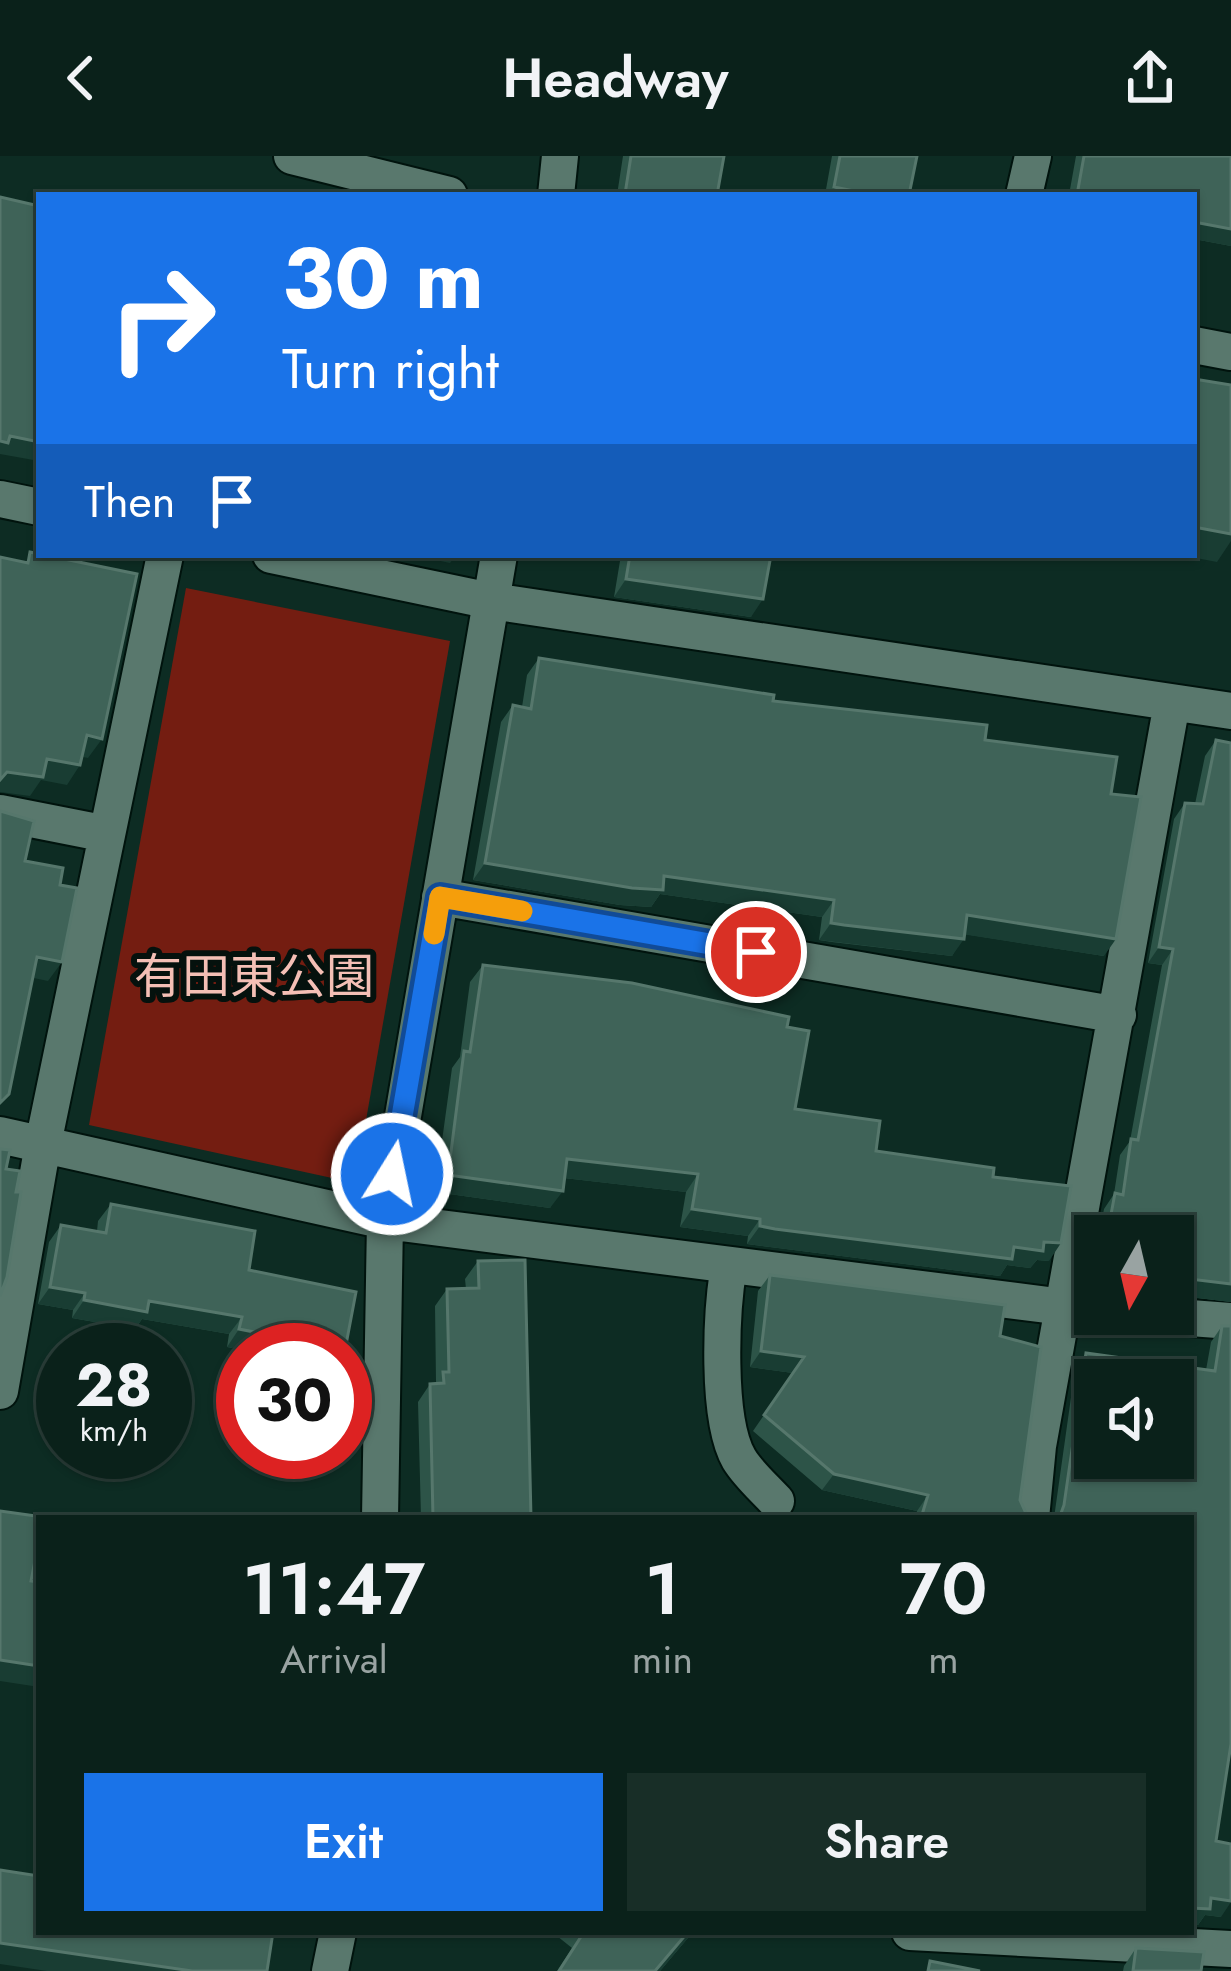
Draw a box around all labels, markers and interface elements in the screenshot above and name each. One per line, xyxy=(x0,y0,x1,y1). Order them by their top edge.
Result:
text: Headway xyxy=(502,39,729,117)
icon: back xyxy=(48,45,114,111)
icon: share xyxy=(1117,45,1183,111)
text: 30 m xyxy=(282,218,484,340)
icon: right xyxy=(84,240,240,396)
text: Turn right xyxy=(282,330,499,408)
icon: arrive xyxy=(199,468,265,534)
text: Then xyxy=(84,469,175,534)
pin xyxy=(705,901,807,1003)
icon: arrive xyxy=(723,919,789,985)
park label: 有田東公園 xyxy=(134,942,374,1011)
position arrow xyxy=(329,1111,455,1237)
north arrow xyxy=(1074,1215,1194,1335)
map controls xyxy=(1074,1215,1194,1479)
speed limit sign: 30 xyxy=(216,1323,372,1479)
text: 28 xyxy=(76,1342,152,1429)
button: sound xyxy=(1074,1359,1194,1479)
text: km/h xyxy=(80,1409,148,1452)
text: 11:47 xyxy=(243,1537,425,1641)
text: 1 xyxy=(645,1537,680,1641)
text: 70 xyxy=(899,1537,987,1641)
text: Arrival xyxy=(280,1631,388,1688)
text: min xyxy=(632,1631,693,1688)
text: m xyxy=(928,1631,959,1688)
button: Exit xyxy=(84,1773,603,1911)
button: Share xyxy=(627,1773,1146,1911)

